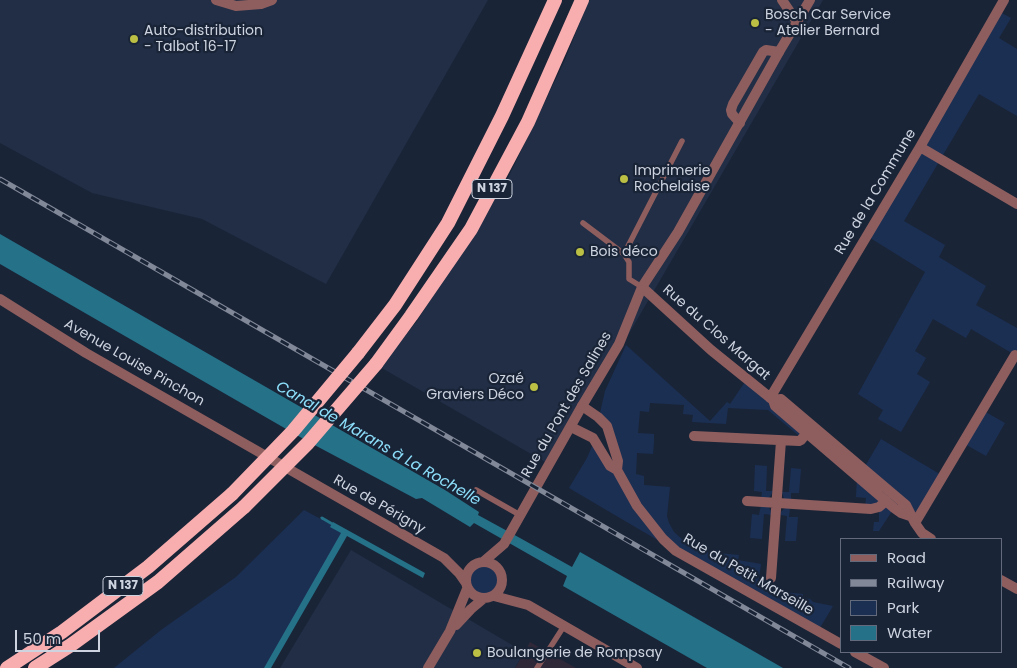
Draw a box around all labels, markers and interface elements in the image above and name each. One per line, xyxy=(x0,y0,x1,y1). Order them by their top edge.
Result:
place label: Bosch Car Service - Atelier Bernard xyxy=(765,7,891,40)
marker: Bosch Car Service - Atelier Bernard xyxy=(749,17,761,29)
place label: Auto-distribution - Talbot 16-17 xyxy=(144,23,263,56)
marker: Auto-distribution - Talbot 16-17 xyxy=(128,33,140,45)
street label: Rue de la Commune xyxy=(832,126,920,258)
place label: Imprimerie Rochelaise xyxy=(634,163,710,196)
marker: Imprimerie Rochelaise xyxy=(618,173,630,185)
road number: N 137 xyxy=(472,180,512,198)
place label: Bois déco xyxy=(590,244,658,260)
marker: Bois déco xyxy=(574,246,586,258)
street label: Rue du Clos Margat xyxy=(659,282,773,384)
street label: Avenue Louise Pinchon xyxy=(61,316,207,410)
street label: Rue du Pont des Salines xyxy=(518,329,616,481)
place label: Ozaé Graviers Déco xyxy=(426,371,524,404)
water label: Canal de Marans à La Rochelle xyxy=(272,378,484,510)
marker: Ozaé Graviers Déco xyxy=(528,381,540,393)
street label: Rue de Périgny xyxy=(330,472,428,538)
street label: Rue du Petit Marseille xyxy=(680,531,816,619)
legend xyxy=(840,538,1002,653)
text: Road xyxy=(887,547,926,568)
text: Railway xyxy=(887,572,945,593)
road number: N 137 xyxy=(103,576,143,596)
text: Park xyxy=(887,597,919,618)
scale bar xyxy=(18,620,102,652)
text: Water xyxy=(887,622,932,643)
text: 50 m xyxy=(23,628,61,649)
place label: Boulangerie de Rompsay xyxy=(487,645,662,661)
marker: Boulangerie de Rompsay xyxy=(471,647,483,659)

